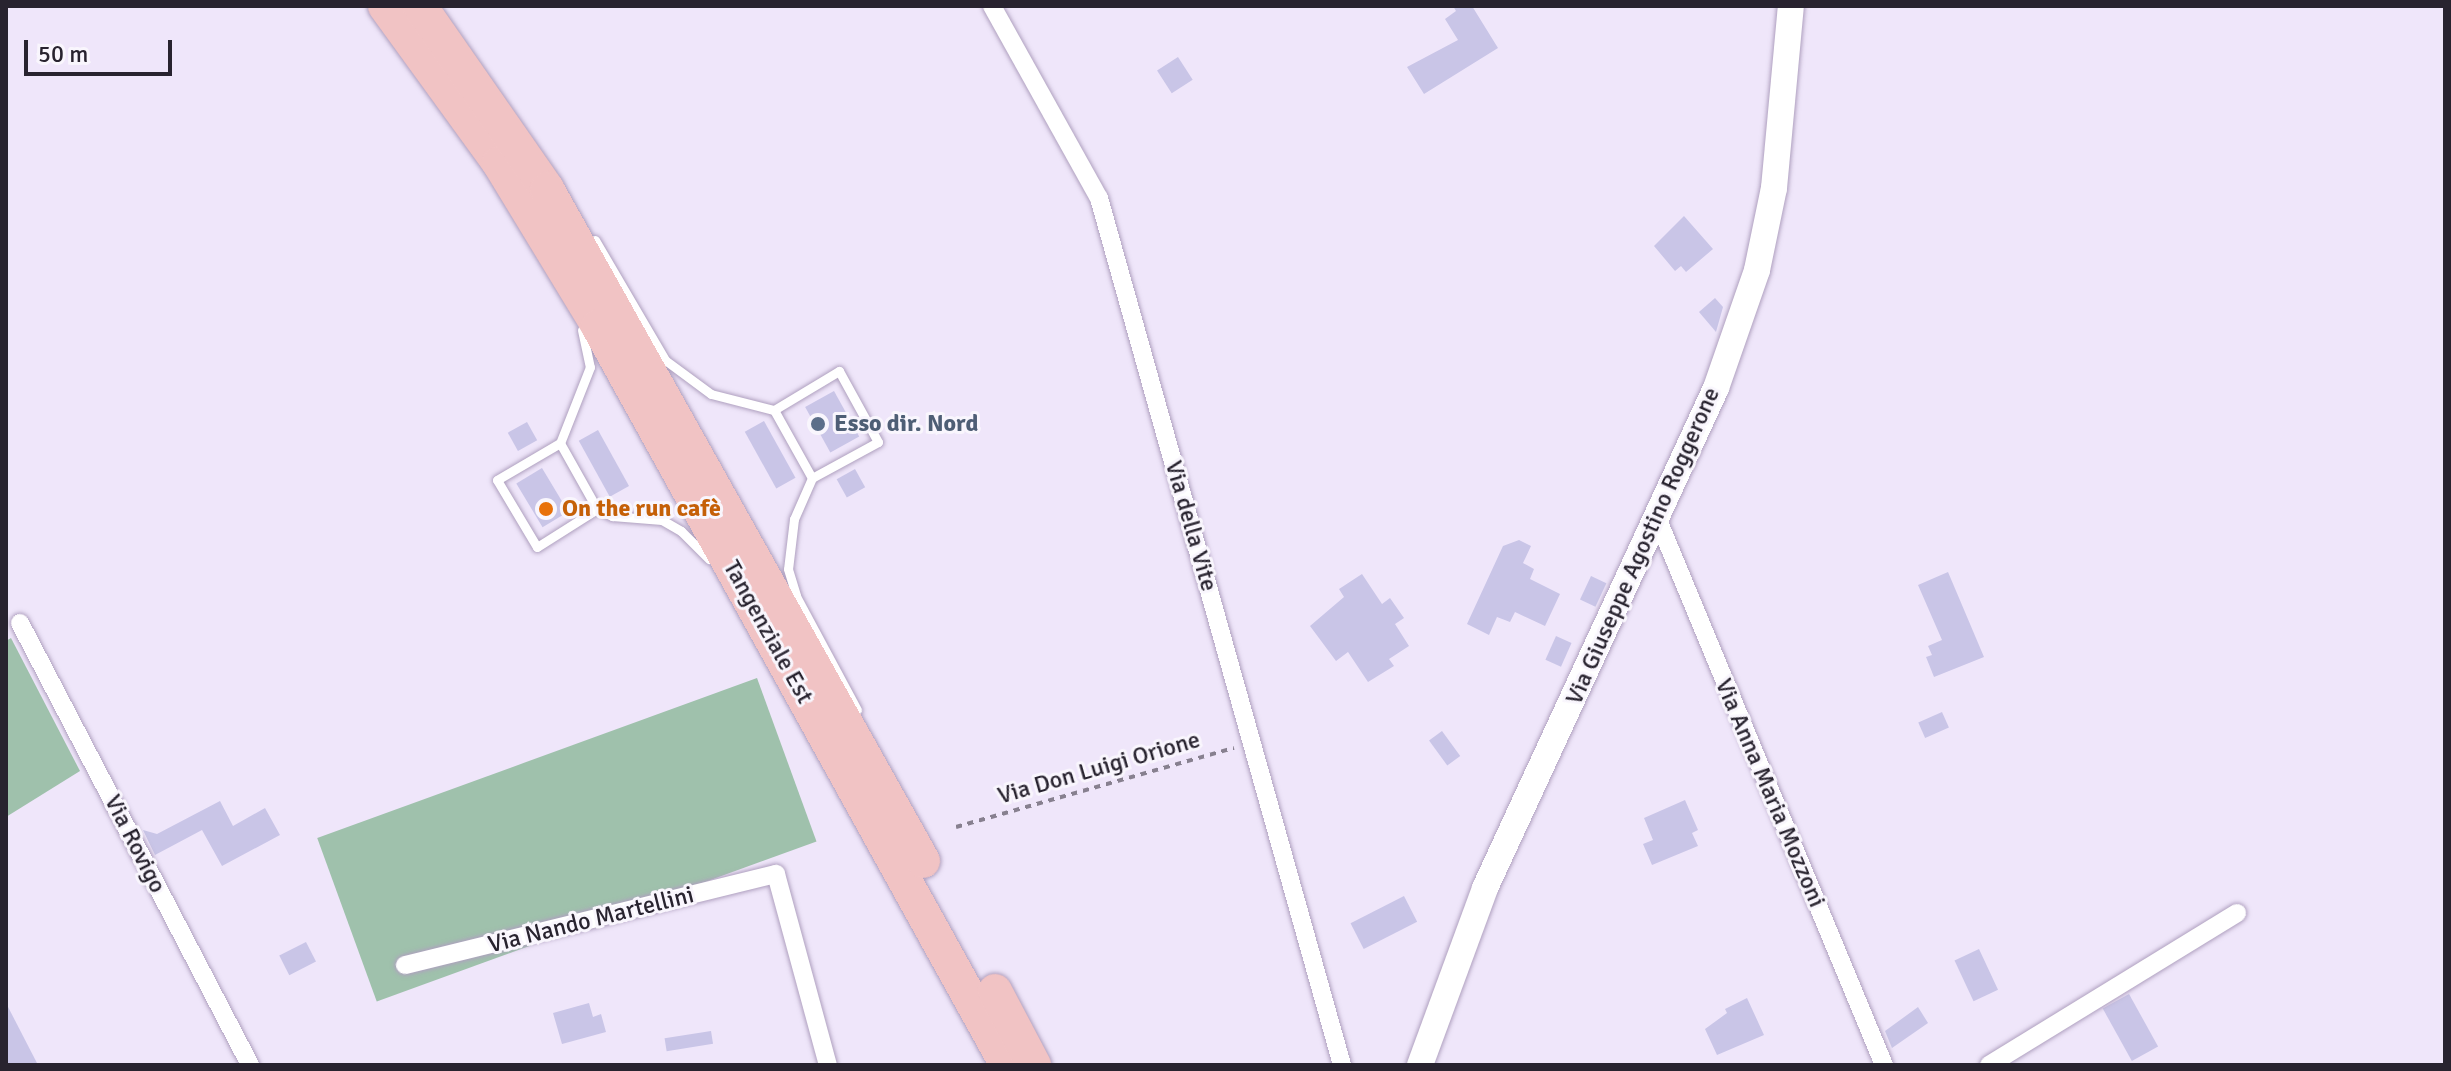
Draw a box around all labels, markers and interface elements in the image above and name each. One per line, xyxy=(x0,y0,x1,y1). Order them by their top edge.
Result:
scale bar xyxy=(28,24,176,74)
text: 50 m xyxy=(38,39,88,69)
street label: Via Giuseppe Agostino Roggerone xyxy=(1560,383,1726,709)
place label: Esso dir. Nord xyxy=(834,410,978,438)
marker: Esso dir. Nord xyxy=(809,415,827,433)
street label: Via della Vite xyxy=(1159,458,1223,594)
place label: On the run cafè xyxy=(562,495,721,523)
marker: On the run cafè xyxy=(537,500,555,518)
street label: Tangenziale Est xyxy=(717,555,819,709)
street label: Via Anna Maria Mozzoni xyxy=(1709,674,1831,912)
street label: Via Don Luigi Orione xyxy=(995,725,1203,811)
street label: Via Rovigo xyxy=(98,790,172,898)
street label: Via Nando Martellini xyxy=(485,881,697,959)

